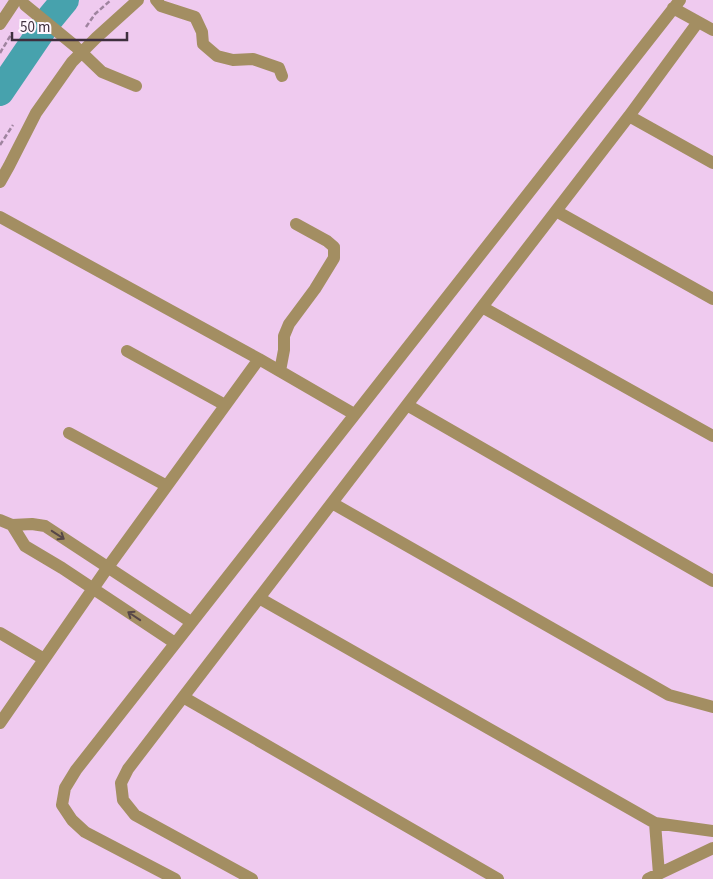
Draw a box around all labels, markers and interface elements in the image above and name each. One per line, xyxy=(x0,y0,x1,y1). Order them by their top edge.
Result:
scale bar xyxy=(12,10,128,42)
text: 50 m xyxy=(20,17,50,38)
one-way arrow xyxy=(51,530,65,540)
one-way arrow xyxy=(127,611,141,621)

